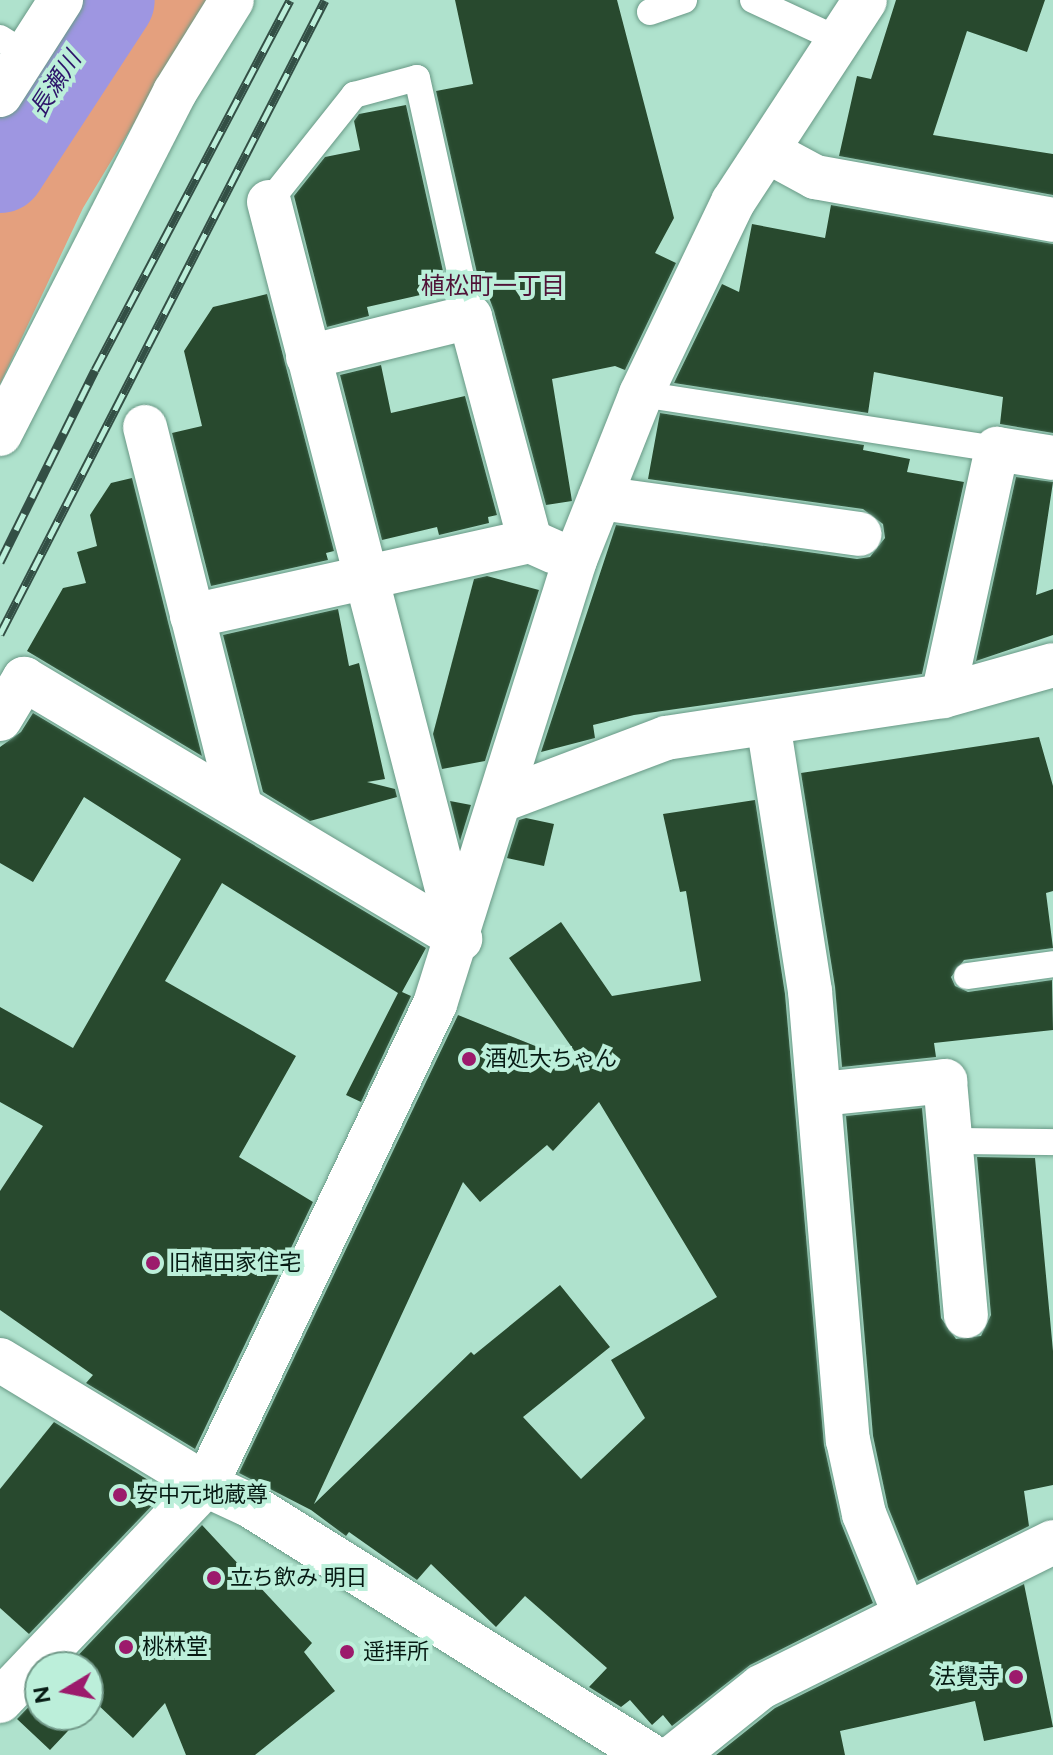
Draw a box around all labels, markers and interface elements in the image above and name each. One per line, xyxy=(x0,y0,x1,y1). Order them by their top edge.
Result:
water label: 長瀬川 xyxy=(23,46,87,122)
district label: 植松町一丁目 xyxy=(421,272,565,300)
place label: 酒処大ちゃん xyxy=(485,1046,617,1072)
marker: 酒処大ちゃん xyxy=(460,1050,478,1068)
place label: 旧植田家住宅 xyxy=(169,1250,301,1276)
marker: 旧植田家住宅 xyxy=(144,1254,162,1272)
place label: 安中元地蔵尊 xyxy=(136,1482,268,1508)
marker: 安中元地蔵尊 xyxy=(111,1486,129,1504)
place label: 立ち飲み 明日 xyxy=(230,1565,367,1591)
marker: 立ち飲み 明日 xyxy=(205,1569,223,1587)
place label: 桃林堂 xyxy=(142,1634,208,1660)
marker: 桃林堂 xyxy=(117,1638,135,1656)
place label: 遥拝所 xyxy=(363,1639,429,1665)
marker: 遥拝所 xyxy=(338,1643,356,1661)
north arrow xyxy=(24,1651,104,1731)
place label: 法覺寺 xyxy=(934,1664,1000,1690)
marker: 法覺寺 xyxy=(1007,1668,1025,1686)
text: N xyxy=(27,1684,57,1706)

